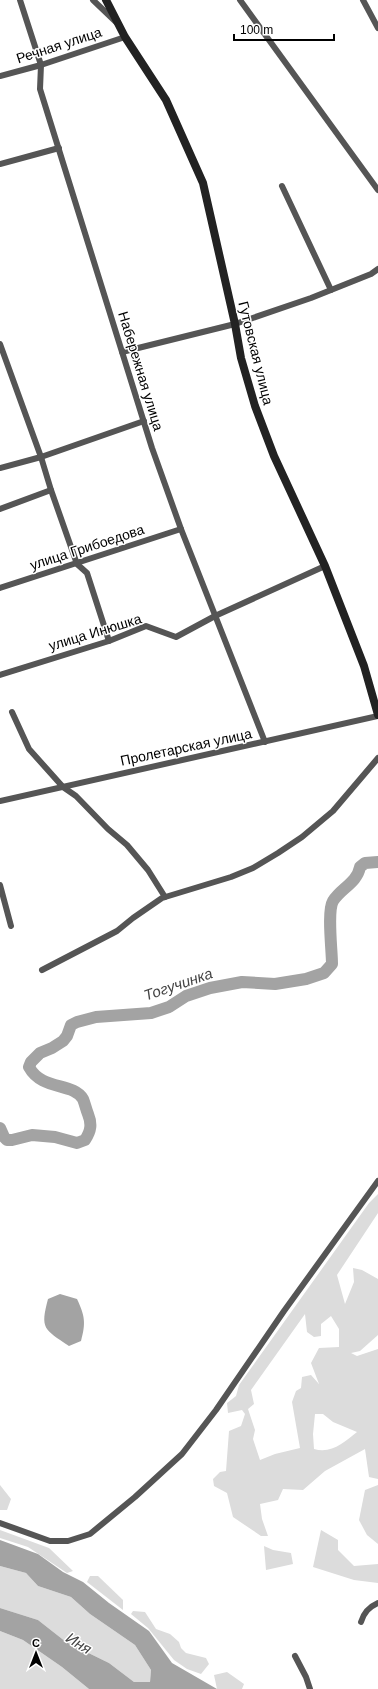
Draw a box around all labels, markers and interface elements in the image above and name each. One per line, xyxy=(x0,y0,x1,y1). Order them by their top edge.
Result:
scale bar xyxy=(234,16,334,42)
text: 100 m xyxy=(240,23,273,37)
street label: Речная улица xyxy=(14,24,104,66)
street label: Гутовская улица xyxy=(235,300,277,407)
street label: Набережная улица xyxy=(115,309,167,433)
street label: улица Грибоедова xyxy=(28,521,146,573)
street label: улица Инюшка xyxy=(47,610,144,654)
street label: Пролетарская улица xyxy=(119,725,253,769)
water label: Тогучинка xyxy=(141,964,215,1004)
water label: Иня xyxy=(63,1629,95,1657)
north arrow xyxy=(16,1633,56,1673)
text: С xyxy=(32,1637,40,1649)

